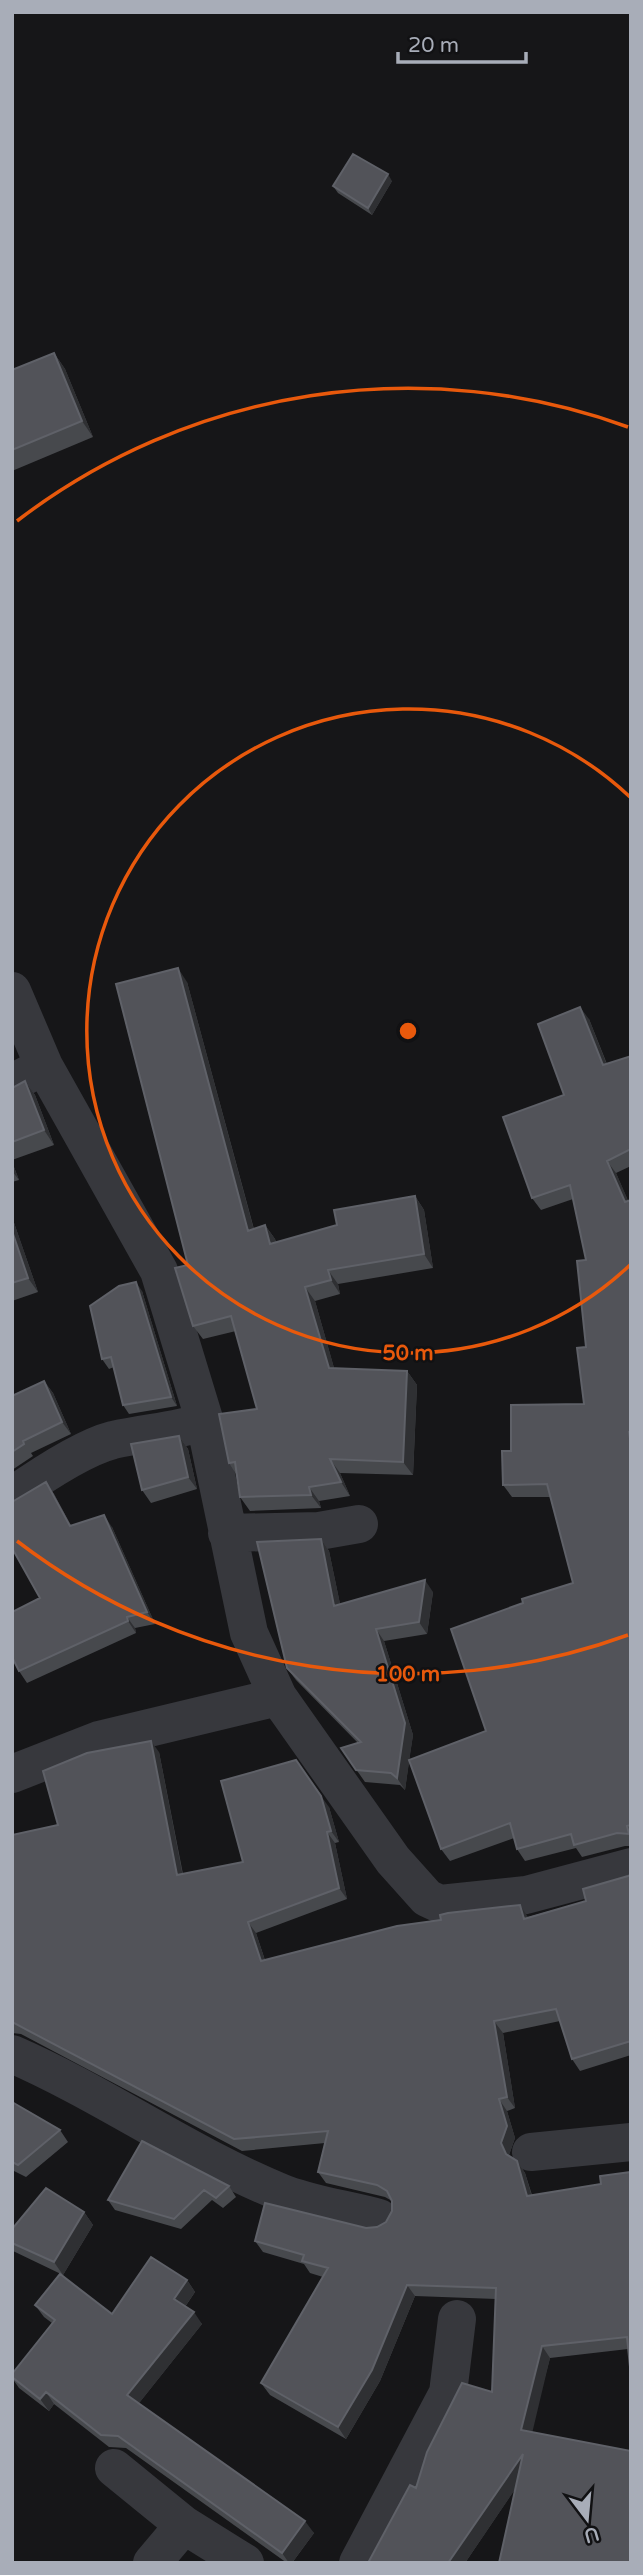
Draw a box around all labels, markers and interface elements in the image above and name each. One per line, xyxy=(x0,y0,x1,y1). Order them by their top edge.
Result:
scale bar xyxy=(398,21,526,65)
text: 20 m xyxy=(408,33,459,58)
centre of rings xyxy=(396,1019,420,1043)
text: 50 m xyxy=(382,1341,434,1366)
text: 100 m xyxy=(376,1662,440,1687)
north arrow xyxy=(552,2484,622,2554)
text: U xyxy=(581,2522,601,2547)

